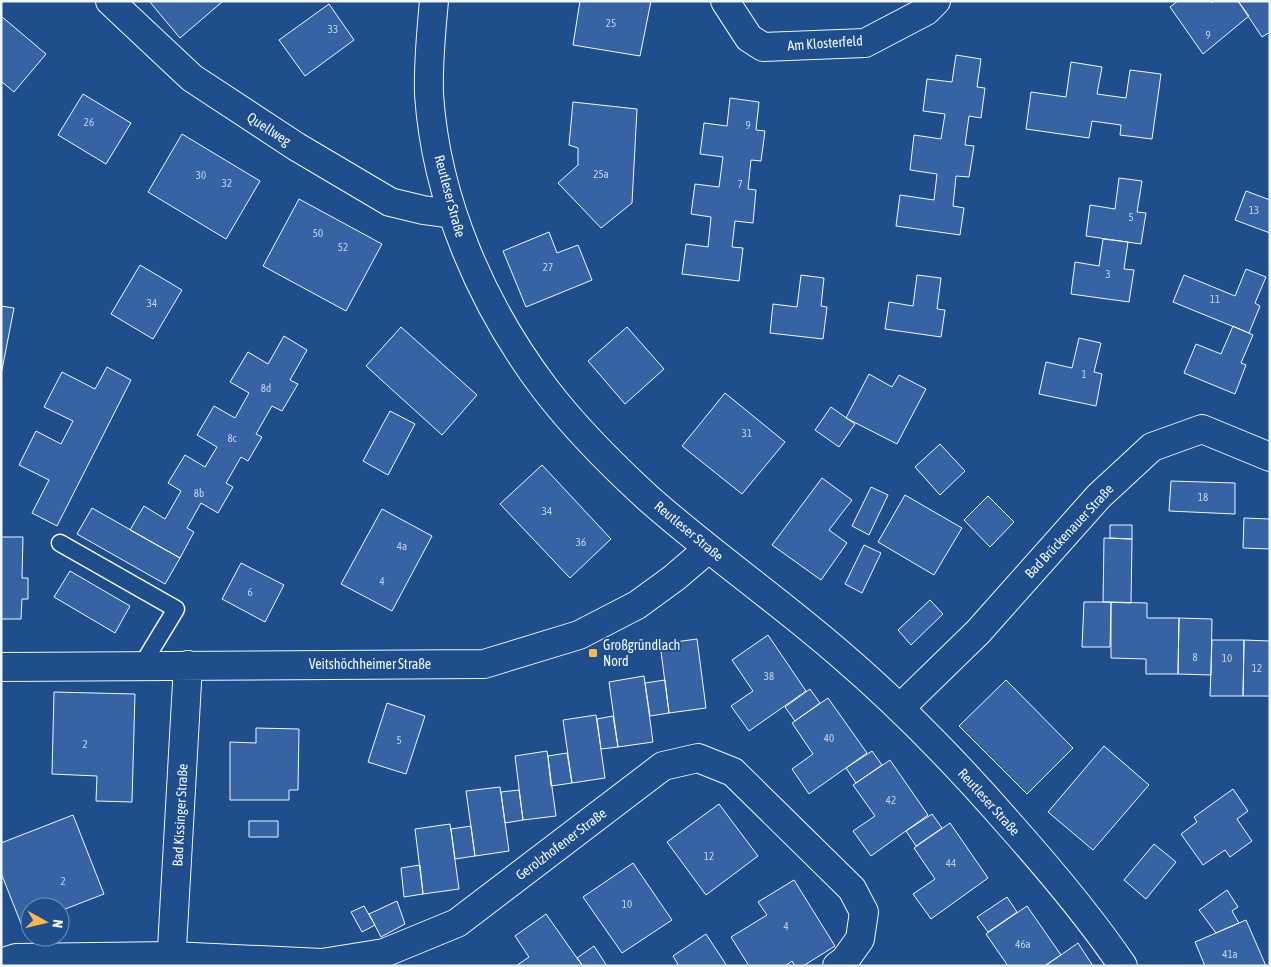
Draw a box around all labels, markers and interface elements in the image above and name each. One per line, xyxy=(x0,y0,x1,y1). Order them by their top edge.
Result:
house number: 25 xyxy=(606,17,616,29)
house number: 33 xyxy=(328,23,338,35)
house number: 9 xyxy=(1205,29,1211,41)
street label: Am Klosterfeld xyxy=(787,32,863,54)
street label: Quellweg xyxy=(244,109,294,149)
house number: 26 xyxy=(84,116,94,128)
house number: 9 xyxy=(745,119,751,131)
street label: Reutleser Straße xyxy=(431,153,469,239)
house number: 25a xyxy=(593,168,609,180)
house number: 30 xyxy=(196,169,206,181)
house number: 32 xyxy=(222,177,232,189)
house number: 7 xyxy=(737,178,743,190)
house number: 13 xyxy=(1249,204,1259,216)
house number: 5 xyxy=(1128,211,1134,223)
house number: 50 xyxy=(313,227,323,239)
house number: 52 xyxy=(338,241,348,253)
house number: 27 xyxy=(543,261,553,273)
house number: 3 xyxy=(1105,268,1111,280)
house number: 11 xyxy=(1210,293,1220,305)
house number: 34 xyxy=(147,297,157,309)
house number: 1 xyxy=(1081,368,1087,380)
house number: 8d xyxy=(261,382,271,394)
house number: 31 xyxy=(742,427,752,439)
house number: 8c xyxy=(227,432,238,444)
street label: Bad Brückenauer Straße xyxy=(1021,481,1117,581)
house number: 8b xyxy=(194,487,204,499)
house number: 18 xyxy=(1198,491,1208,503)
street label: Reutleser Straße xyxy=(651,498,727,564)
house number: 34 xyxy=(542,505,552,517)
house number: 36 xyxy=(576,536,586,548)
house number: 4a xyxy=(397,540,407,552)
house number: 4 xyxy=(379,575,385,587)
house number: 6 xyxy=(247,586,253,598)
place label: Großgründlach Nord xyxy=(603,637,680,669)
marker: Großgründlach Nord xyxy=(587,647,599,659)
house number: 8 xyxy=(1192,651,1198,663)
house number: 10 xyxy=(1222,652,1232,664)
street label: Veitshöchheimer Straße xyxy=(309,656,431,672)
house number: 12 xyxy=(1252,662,1262,674)
house number: 38 xyxy=(764,670,774,682)
house number: 40 xyxy=(824,732,834,744)
house number: 5 xyxy=(396,734,402,746)
house number: 2 xyxy=(82,738,88,750)
street label: Bad Kissinger Straße xyxy=(169,763,191,867)
street label: Reutleser Straße xyxy=(955,765,1023,839)
house number: 42 xyxy=(886,794,896,806)
street label: Gerolzhofener Straße xyxy=(513,805,609,883)
house number: 12 xyxy=(704,850,714,862)
house number: 44 xyxy=(946,857,956,869)
house number: 2 xyxy=(60,875,66,887)
north arrow xyxy=(20,897,70,947)
house number: 10 xyxy=(622,898,632,910)
text: N xyxy=(49,919,66,929)
house number: 4 xyxy=(783,920,789,932)
house number: 46a xyxy=(1015,938,1031,950)
house number: 41a xyxy=(1222,948,1238,960)

